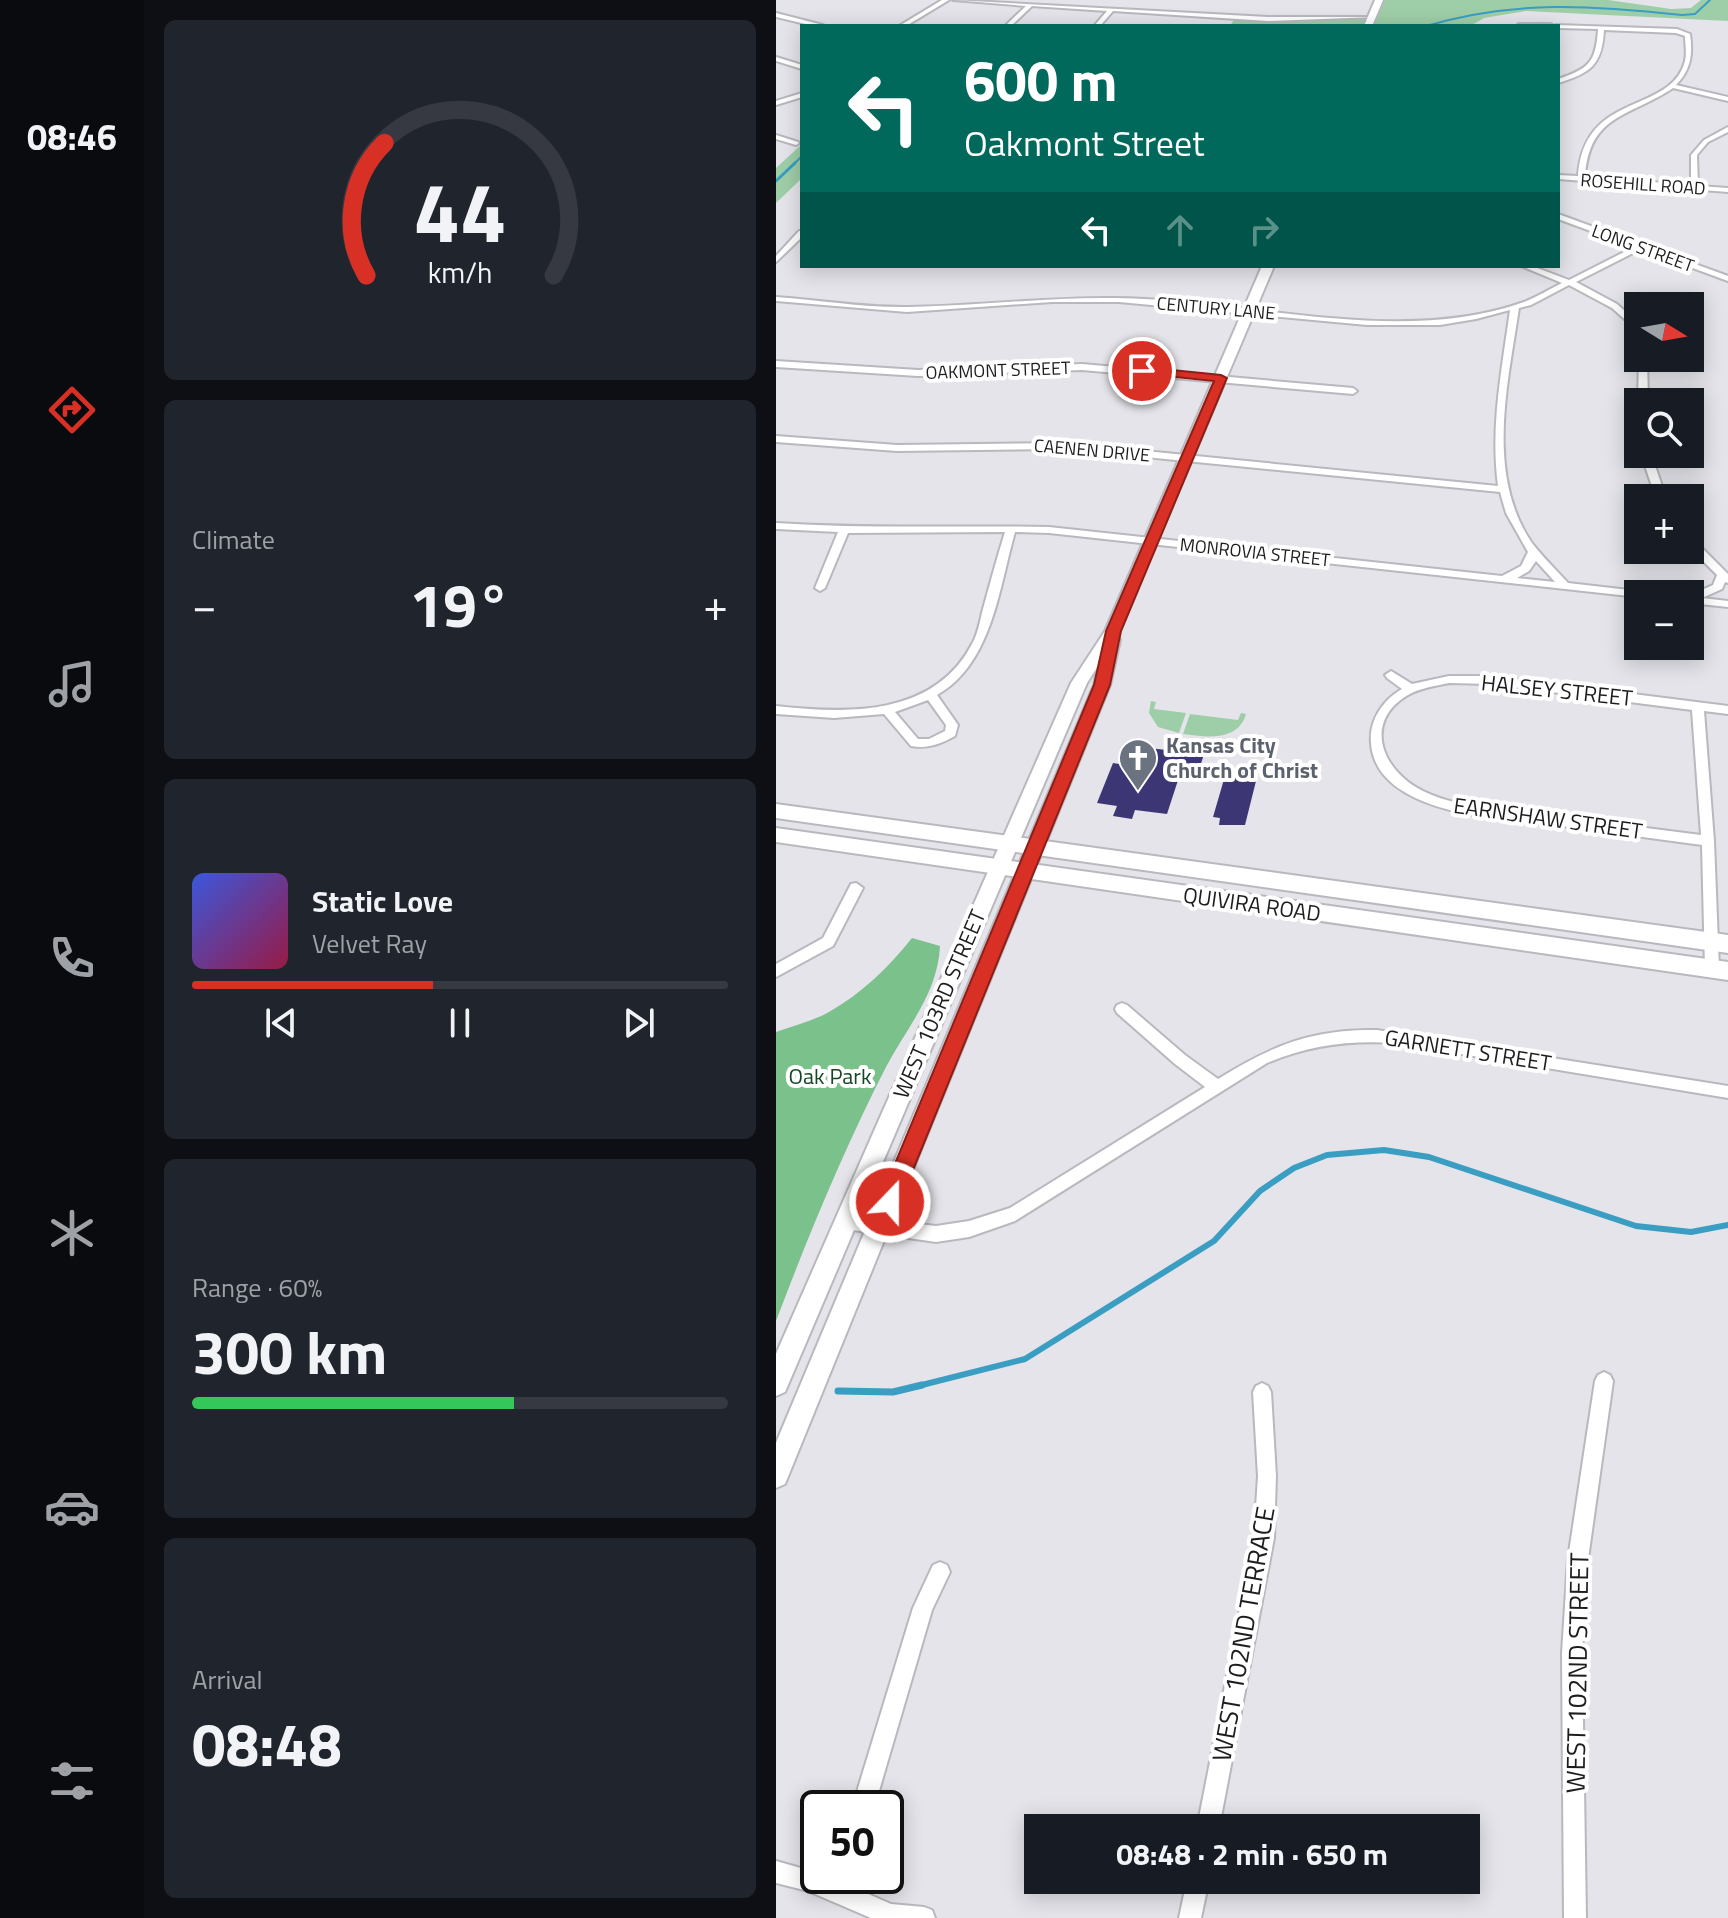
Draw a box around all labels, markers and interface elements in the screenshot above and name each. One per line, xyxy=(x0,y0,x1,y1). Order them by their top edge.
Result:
text: 600 m xyxy=(964,38,1117,123)
icon: left xyxy=(832,56,936,160)
text: 08:46 xyxy=(27,109,117,164)
text: Oakmont Street xyxy=(964,115,1205,170)
text: 44 xyxy=(413,147,507,273)
street label: ROSEHILL ROAD xyxy=(1579,166,1707,202)
icon: left xyxy=(1074,208,1118,252)
icon: ahead xyxy=(1158,208,1202,252)
icon: right xyxy=(1242,208,1286,252)
street label: LONG STREET xyxy=(1588,217,1698,279)
text: km/h xyxy=(428,251,492,294)
street label: CENTURY LANE xyxy=(1156,289,1276,327)
north arrow xyxy=(1624,292,1704,372)
map controls xyxy=(1624,292,1704,660)
pin xyxy=(1108,337,1176,405)
icon: arrive xyxy=(1120,349,1164,393)
street label: OAKMONT STREET xyxy=(925,354,1071,386)
icon: directions xyxy=(44,382,100,438)
button: search xyxy=(1624,388,1704,468)
street label: CAENEN DRIVE xyxy=(1033,431,1151,469)
button: + xyxy=(1624,484,1704,564)
text: Climate xyxy=(192,520,275,559)
street label: MONROVIA STREET xyxy=(1178,531,1332,573)
text: 19° xyxy=(410,559,510,650)
text: − xyxy=(192,571,217,638)
text: + xyxy=(703,571,728,638)
button: − xyxy=(1624,580,1704,660)
icon: music xyxy=(44,656,100,712)
street label: HALSEY STREET xyxy=(1480,665,1635,715)
place label: Kansas City Church of Christ xyxy=(1166,728,1318,787)
church icon: Kansas City Church of Christ xyxy=(1117,737,1159,792)
street label: EARNSHAW STREET xyxy=(1451,788,1645,848)
text: Static Love xyxy=(312,878,453,924)
street label: QUIVIRA ROAD xyxy=(1181,878,1323,930)
street label: WEST 103RD STREET xyxy=(884,904,994,1104)
text: Velvet Ray xyxy=(312,924,427,963)
icon: phone xyxy=(44,930,100,986)
icon: previous xyxy=(259,1001,303,1045)
icon: pause xyxy=(438,1001,482,1045)
icon: next xyxy=(617,1001,661,1045)
street label: GARNETT STREET xyxy=(1382,1020,1554,1080)
park label: Oak Park xyxy=(788,1059,872,1093)
position arrow xyxy=(848,1160,932,1244)
icon: climate xyxy=(44,1205,100,1261)
text: Range · 60% xyxy=(192,1268,322,1307)
text: 300 km xyxy=(192,1306,387,1397)
icon: car xyxy=(44,1479,100,1535)
street label: WEST 102ND TERRACE xyxy=(1201,1503,1285,1765)
street label: WEST 102ND STREET xyxy=(1555,1552,1599,1794)
text: Arrival xyxy=(192,1660,263,1699)
text: 08:48 xyxy=(192,1698,342,1789)
icon: filters xyxy=(44,1753,100,1809)
speed limit sign: 50 xyxy=(800,1790,904,1894)
text: 08:48 · 2 min · 650 m xyxy=(1116,1831,1388,1877)

